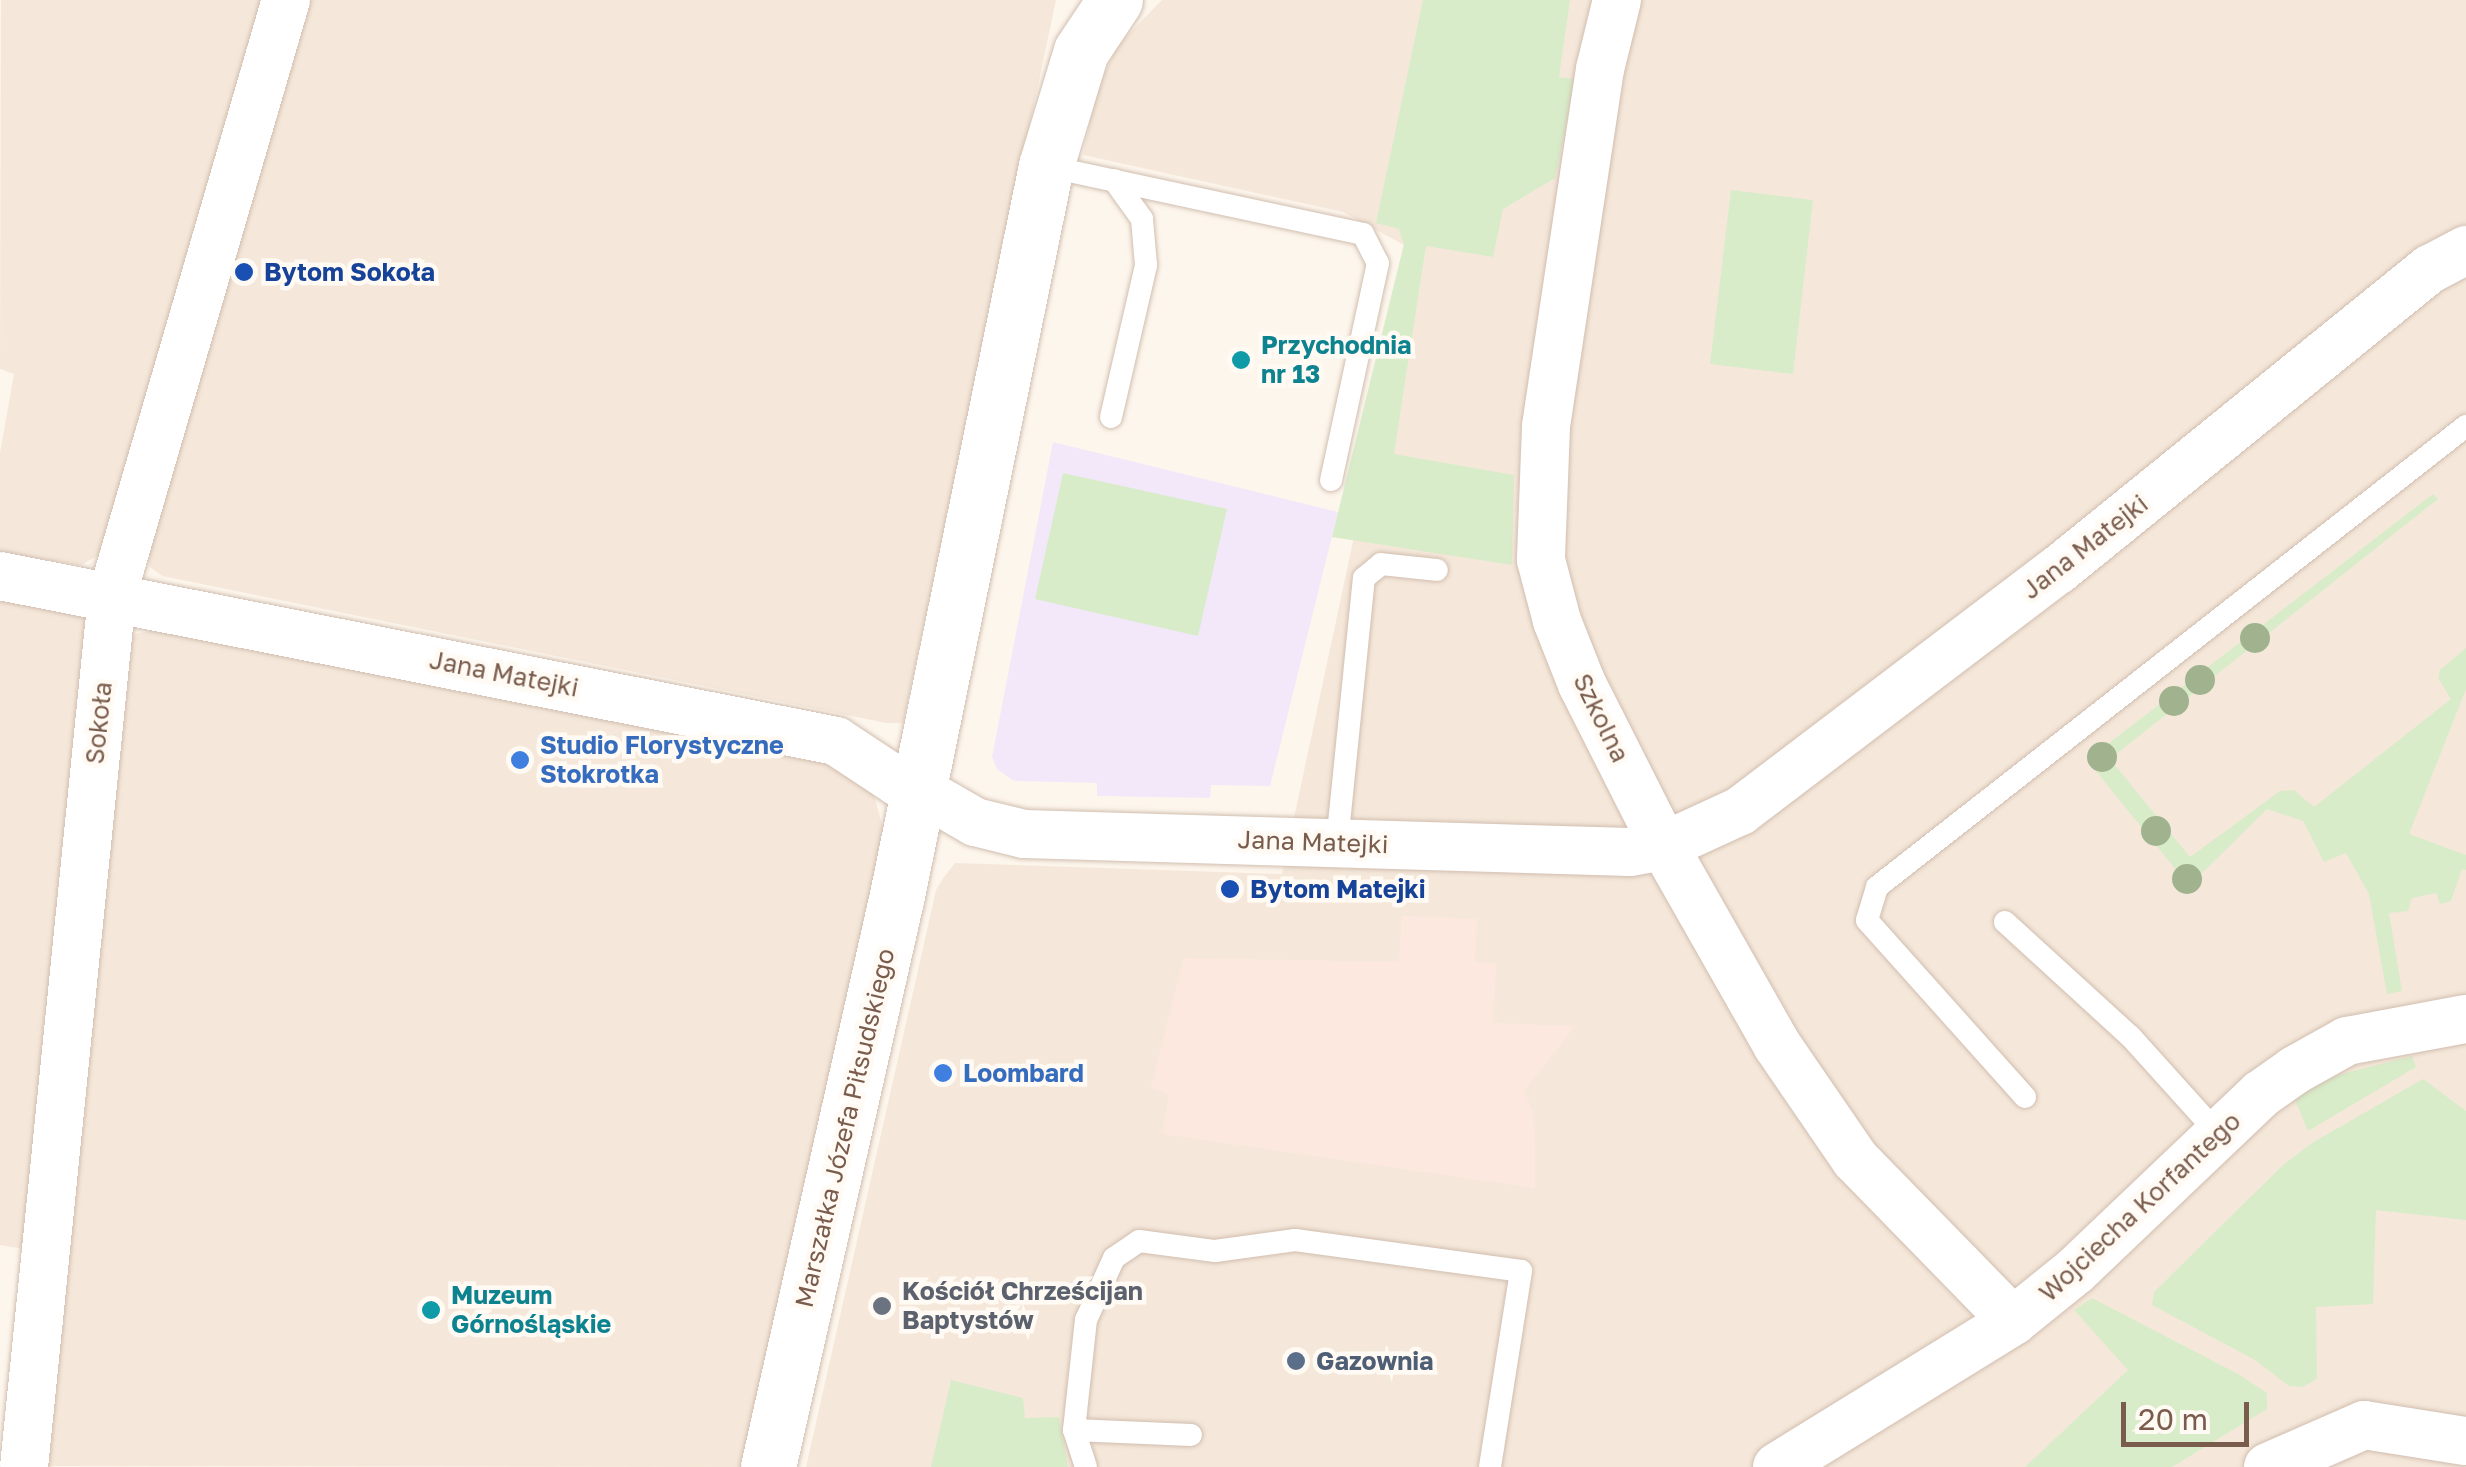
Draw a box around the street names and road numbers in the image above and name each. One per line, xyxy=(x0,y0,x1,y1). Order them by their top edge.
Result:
street label: Jana Matejki xyxy=(2016,489,2154,605)
street label: Jana Matejki xyxy=(427,645,581,703)
street label: Szkolna xyxy=(1567,669,1635,767)
street label: Sokoła xyxy=(80,680,118,766)
street label: Jana Matejki xyxy=(1237,824,1389,860)
street label: Marszałka Józefa Piłsudskiego xyxy=(789,946,901,1310)
street label: Wojciecha Korfantego xyxy=(2033,1106,2247,1308)

